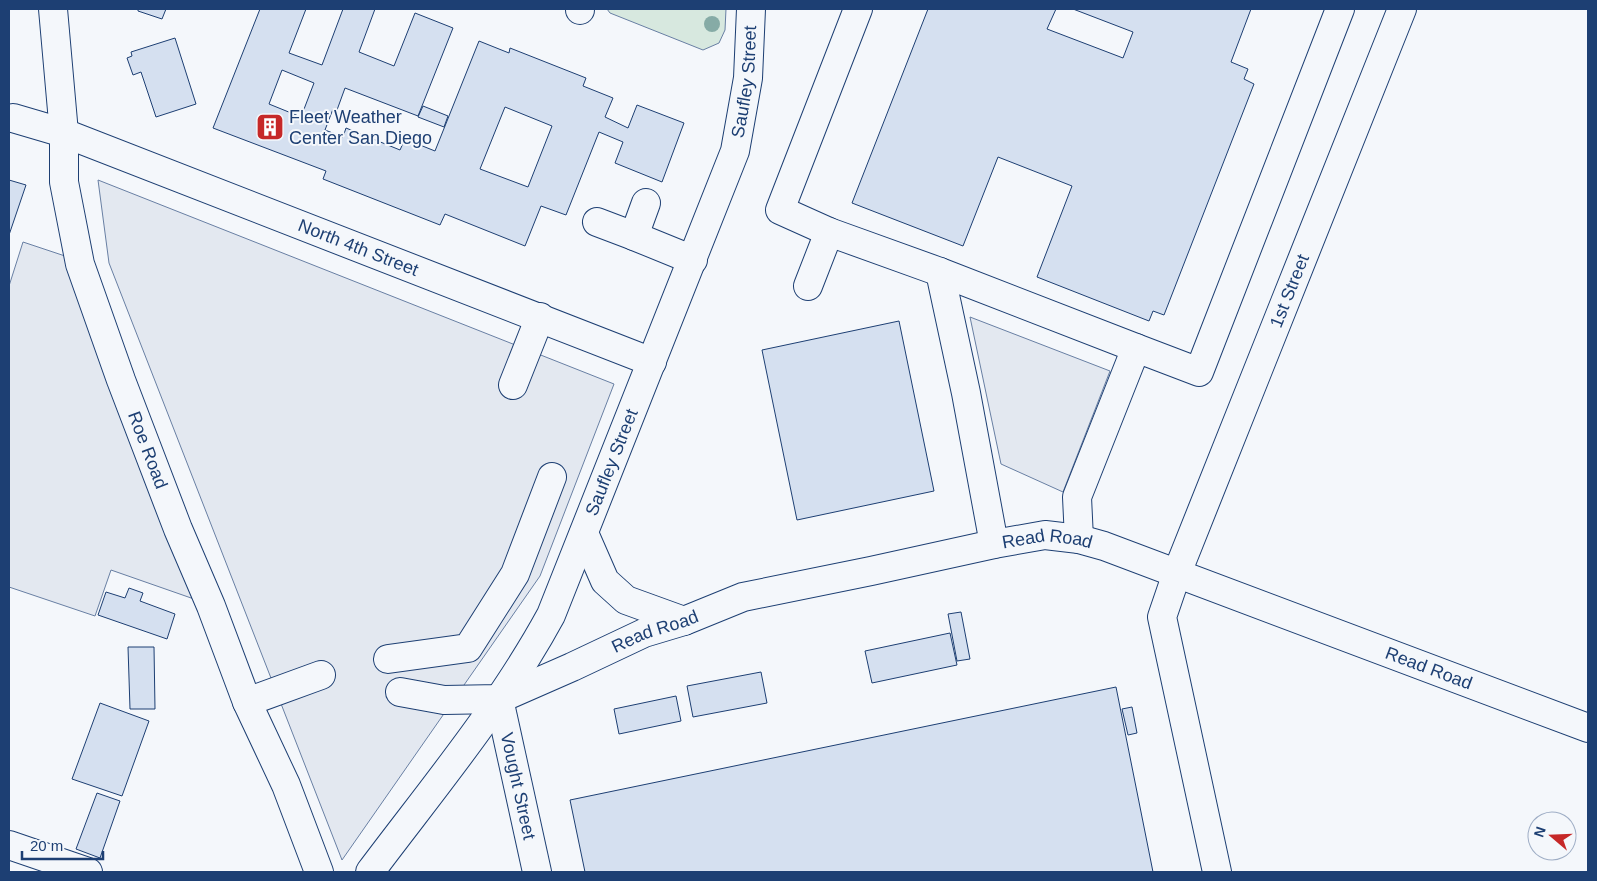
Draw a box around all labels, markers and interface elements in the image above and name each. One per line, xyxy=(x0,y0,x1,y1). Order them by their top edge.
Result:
street label: Saufley Street xyxy=(728,25,760,139)
place label: Fleet Weather Center San Diego xyxy=(289,107,432,148)
building icon: Fleet Weather Center San Diego xyxy=(255,112,285,142)
street label: North 4th Street xyxy=(295,215,421,280)
street label: 1st Street xyxy=(1266,251,1313,330)
street label: Saufley Street xyxy=(581,406,642,519)
street label: Roe Road xyxy=(124,409,172,491)
street label: Read Road xyxy=(1001,525,1095,552)
street label: Read Road xyxy=(608,606,701,657)
street label: Read Road xyxy=(1383,643,1475,694)
street label: Vought Street xyxy=(497,730,540,841)
north arrow xyxy=(1527,811,1577,861)
text: N xyxy=(1530,824,1549,839)
scale bar xyxy=(22,828,104,860)
text: 20 m xyxy=(30,837,63,854)

